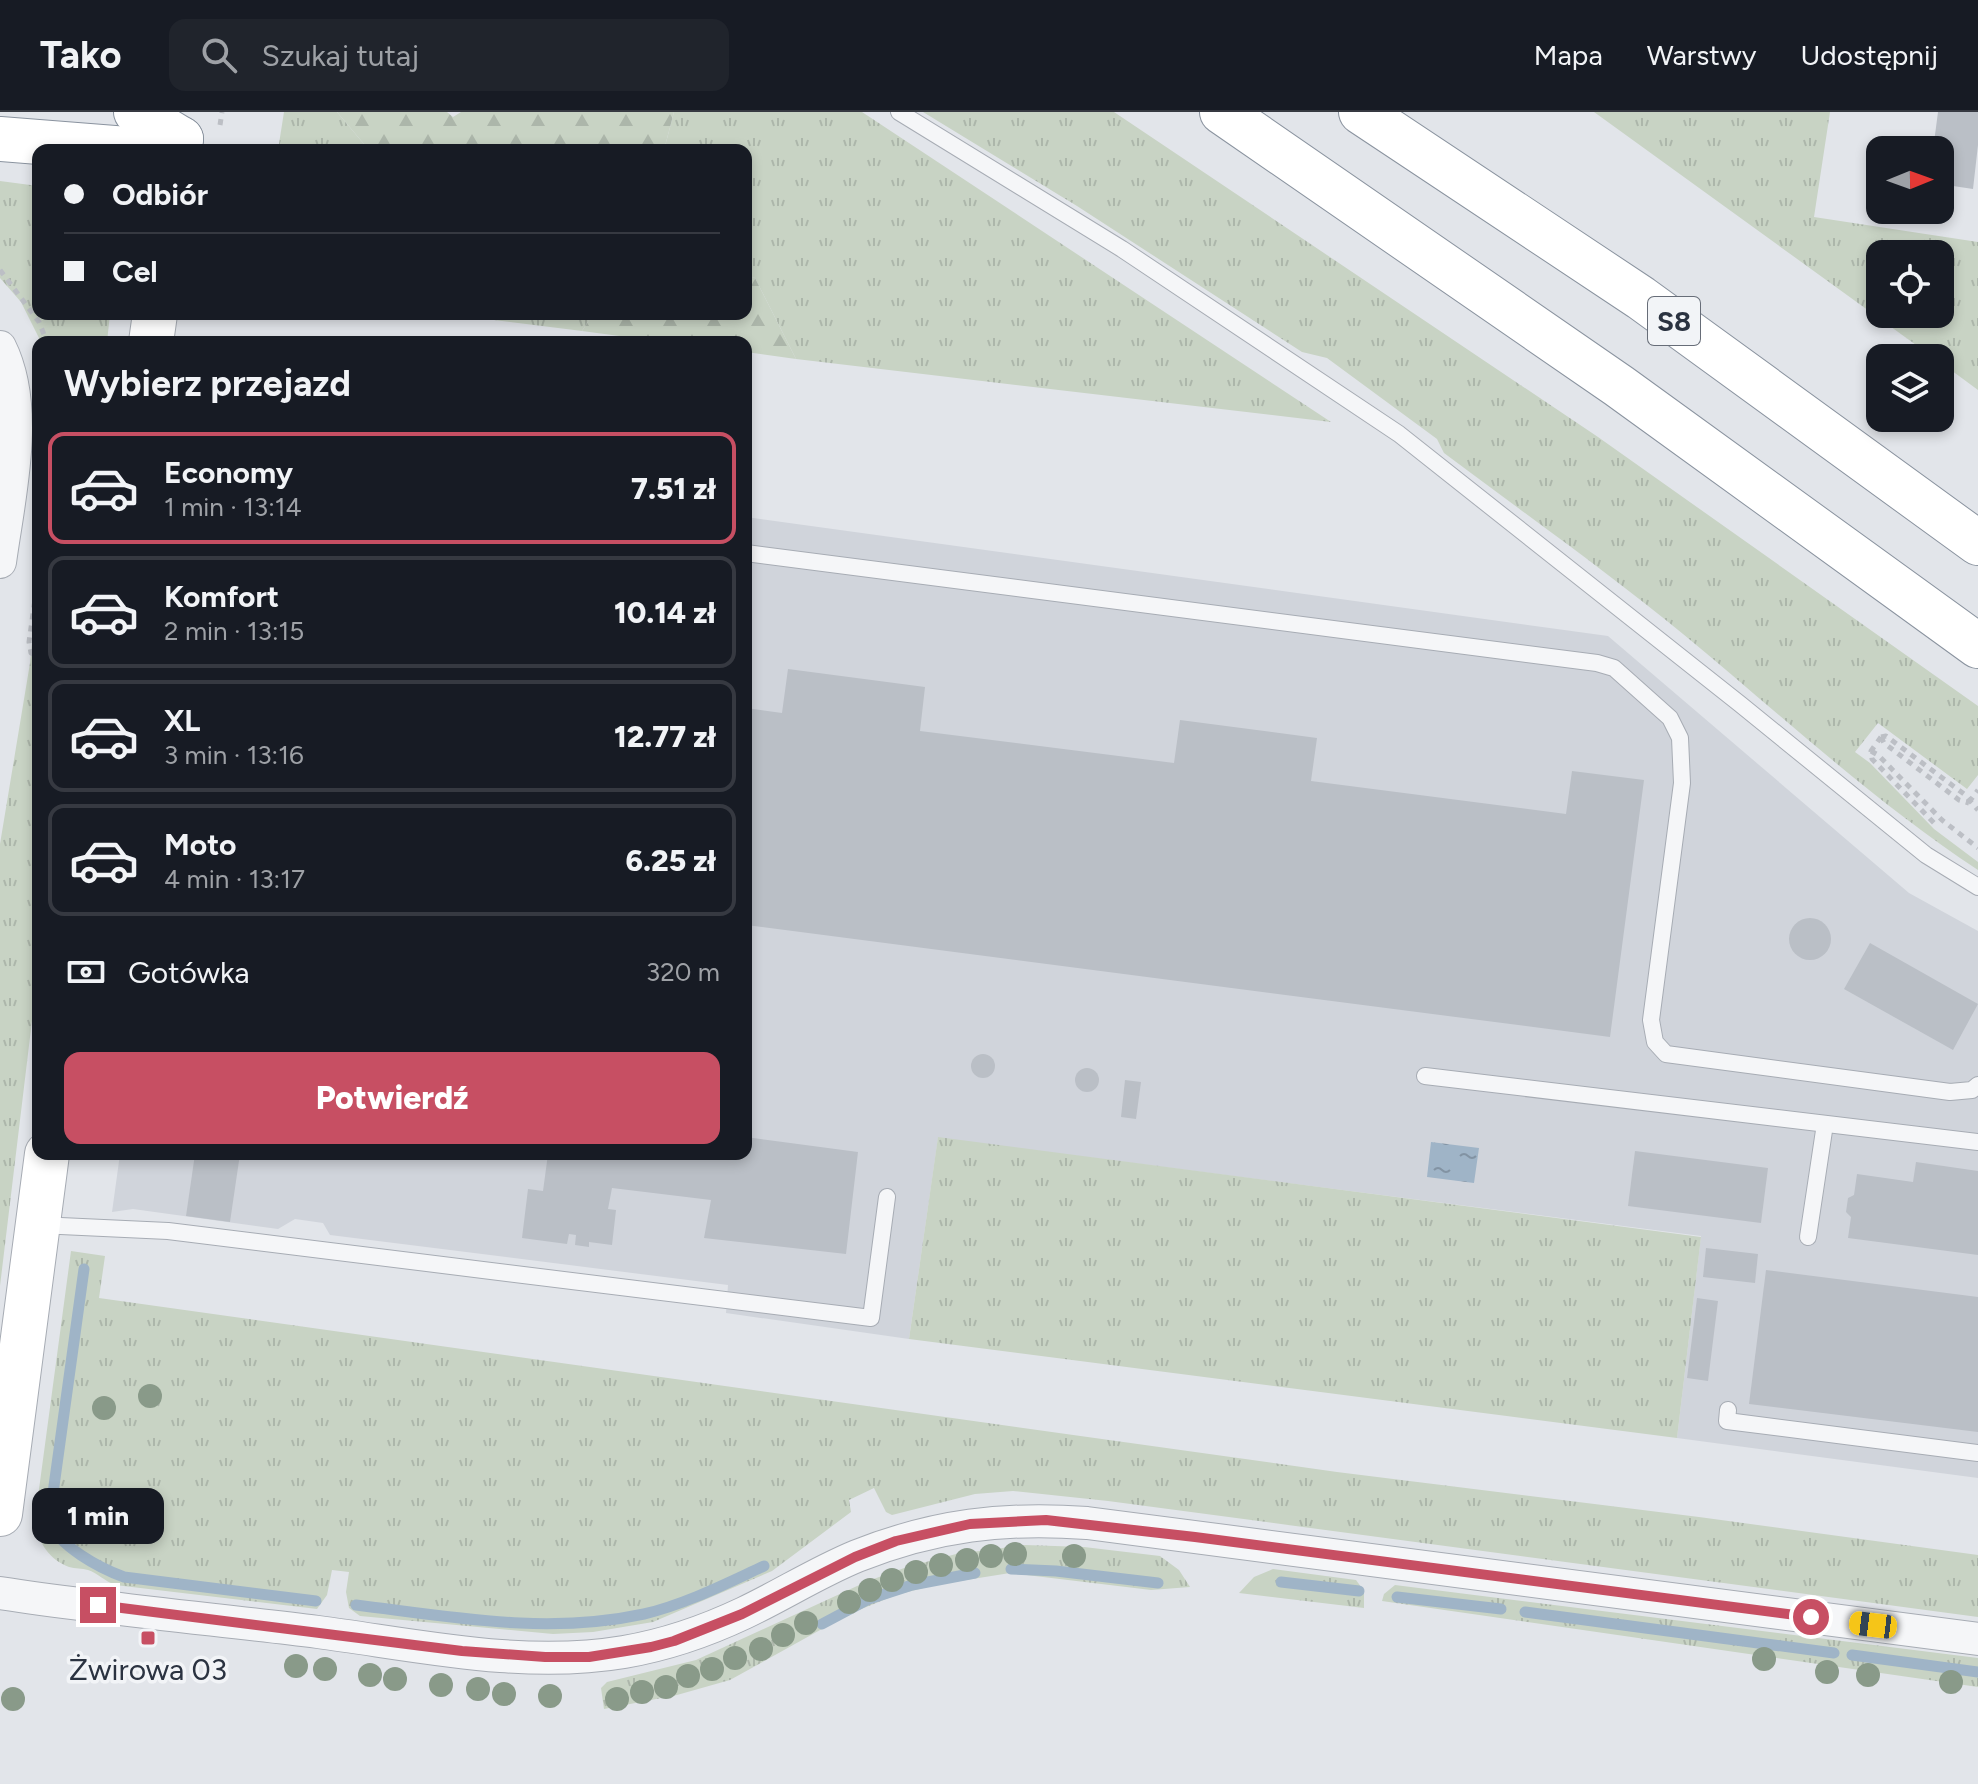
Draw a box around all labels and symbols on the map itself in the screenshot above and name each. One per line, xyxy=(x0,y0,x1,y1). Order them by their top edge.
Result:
north arrow xyxy=(1866,136,1954,224)
road number: S8 xyxy=(1648,297,1700,345)
callout: 1 min xyxy=(32,1489,164,1545)
route end xyxy=(80,1587,116,1623)
route start xyxy=(1793,1599,1829,1635)
car xyxy=(1848,1610,1898,1640)
marker: Żwirowa 03 xyxy=(139,1629,157,1647)
place label: Żwirowa 03 xyxy=(69,1651,227,1688)

